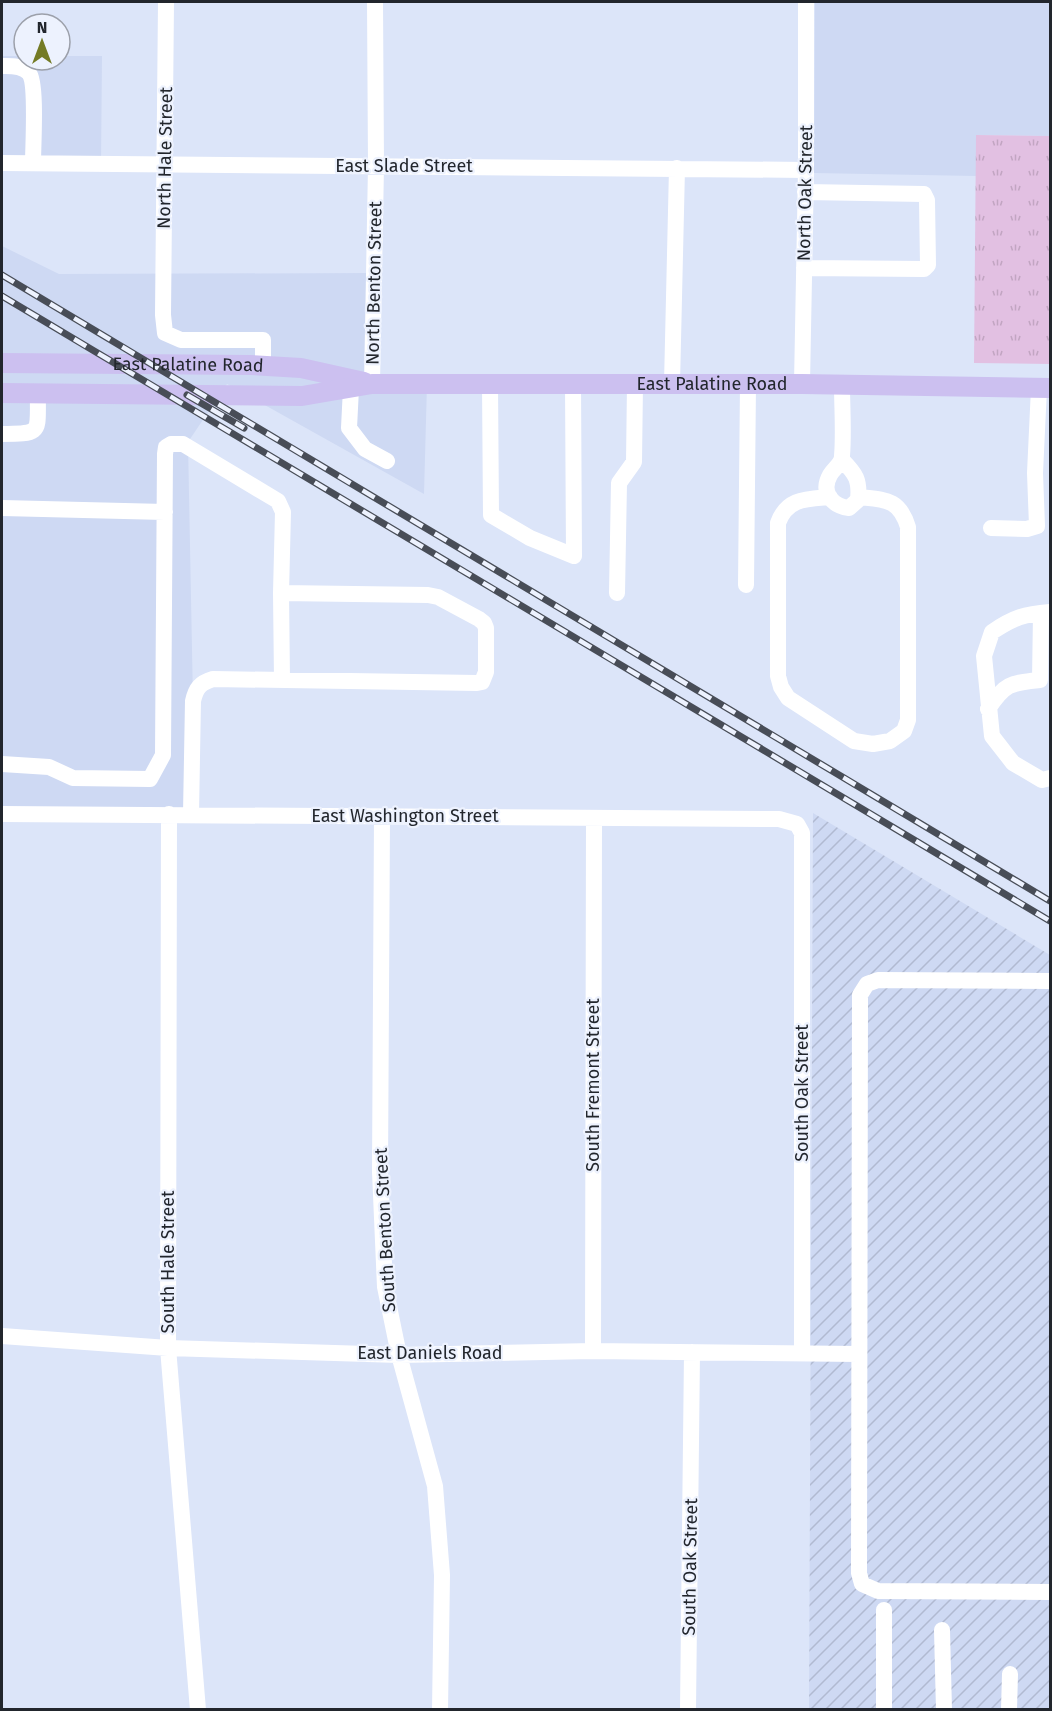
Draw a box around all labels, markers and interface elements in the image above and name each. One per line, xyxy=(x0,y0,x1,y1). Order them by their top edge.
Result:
north arrow xyxy=(12,12,72,72)
text: N xyxy=(37,18,47,37)
street label: North Hale Street xyxy=(153,86,177,229)
street label: North Oak Street xyxy=(793,124,817,261)
street label: East Slade Street xyxy=(335,155,473,177)
street label: North Benton Street xyxy=(362,200,386,365)
street label: East Palatine Road xyxy=(112,353,264,377)
street label: East Palatine Road xyxy=(636,373,788,395)
street label: East Washington Street xyxy=(311,805,499,827)
street label: South Fremont Street xyxy=(582,998,604,1172)
street label: South Oak Street xyxy=(791,1024,813,1162)
street label: South Benton Street xyxy=(370,1147,400,1313)
street label: South Hale Street xyxy=(157,1190,179,1334)
street label: East Daniels Road xyxy=(357,1342,503,1364)
street label: South Oak Street xyxy=(678,1498,702,1636)

